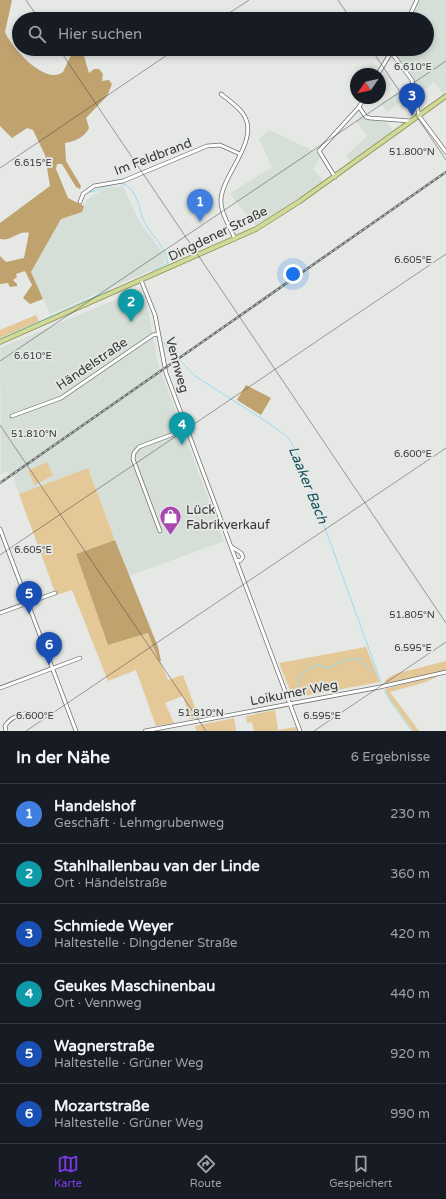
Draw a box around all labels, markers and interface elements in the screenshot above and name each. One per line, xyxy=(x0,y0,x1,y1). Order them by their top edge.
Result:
search box xyxy=(12,12,434,56)
icon: search xyxy=(26,23,48,45)
text: Hier suchen xyxy=(58,25,142,43)
text: 6.610°E xyxy=(394,61,432,73)
north arrow xyxy=(350,68,386,104)
pin: 3 xyxy=(399,83,425,116)
street label: Im Feldbrand xyxy=(112,135,194,179)
text: 51.800°N xyxy=(389,146,435,158)
text: 6.615°E xyxy=(14,157,52,169)
pin: 1 xyxy=(187,189,213,222)
street label: Dingdener Straße xyxy=(166,203,270,265)
text: 6.605°E xyxy=(394,254,432,266)
your location xyxy=(283,264,303,284)
pin: 2 xyxy=(118,289,144,322)
street label: Händelstraße xyxy=(53,334,131,394)
street label: Vennweg xyxy=(162,335,192,395)
text: 6.610°E xyxy=(14,350,52,362)
pin: 4 xyxy=(169,412,195,445)
text: 51.810°N xyxy=(11,428,57,440)
water label: Laaker Bach xyxy=(285,444,331,527)
text: 6.600°E xyxy=(394,448,432,460)
place label: Lück Fabrikverkauf xyxy=(186,502,270,533)
shop icon: Lück Fabrikverkauf xyxy=(157,504,183,537)
text: 6.605°E xyxy=(14,544,52,556)
pin: 5 xyxy=(16,581,42,614)
text: 51.805°N xyxy=(389,609,435,621)
pin: 6 xyxy=(36,632,62,665)
text: 6.595°E xyxy=(394,642,432,654)
street label: Loikumer Weg xyxy=(249,677,339,709)
text: 51.810°N xyxy=(178,707,224,719)
text: 6.600°E xyxy=(16,710,54,722)
text: 6.595°E xyxy=(303,710,341,722)
text: In der Nähe xyxy=(16,747,110,768)
text: 6 Ergebnisse xyxy=(351,749,430,765)
text: Handelshof xyxy=(54,797,136,815)
text: 1 xyxy=(25,806,33,822)
text: 230 m xyxy=(390,806,430,822)
text: Geschäft · Lehmgrubenweg xyxy=(54,815,224,831)
text: Stahlhallenbau van der Linde xyxy=(54,857,260,875)
text: 2 xyxy=(25,866,33,882)
text: 360 m xyxy=(390,866,430,882)
text: Ort · Händelstraße xyxy=(54,875,167,891)
text: Schmiede Weyer xyxy=(54,917,173,935)
text: 3 xyxy=(25,926,33,942)
text: 420 m xyxy=(390,926,430,942)
text: Haltestelle · Dingdener Straße xyxy=(54,935,237,951)
text: Geukes Maschinenbau xyxy=(54,977,215,995)
text: 4 xyxy=(25,986,33,1002)
text: 440 m xyxy=(390,986,430,1002)
text: Ort · Vennweg xyxy=(54,995,142,1011)
text: Wagnerstraße xyxy=(54,1037,155,1055)
text: 5 xyxy=(25,1046,33,1062)
text: 920 m xyxy=(390,1046,430,1062)
text: Haltestelle · Grüner Weg xyxy=(54,1055,203,1071)
text: Mozartstraße xyxy=(54,1097,149,1115)
text: 6 xyxy=(25,1106,33,1122)
text: 990 m xyxy=(390,1106,430,1122)
text: Haltestelle · Grüner Weg xyxy=(54,1115,203,1131)
tab: Karte xyxy=(54,1153,82,1190)
tab: Route xyxy=(190,1153,221,1190)
tab: Gespeichert xyxy=(329,1153,392,1190)

